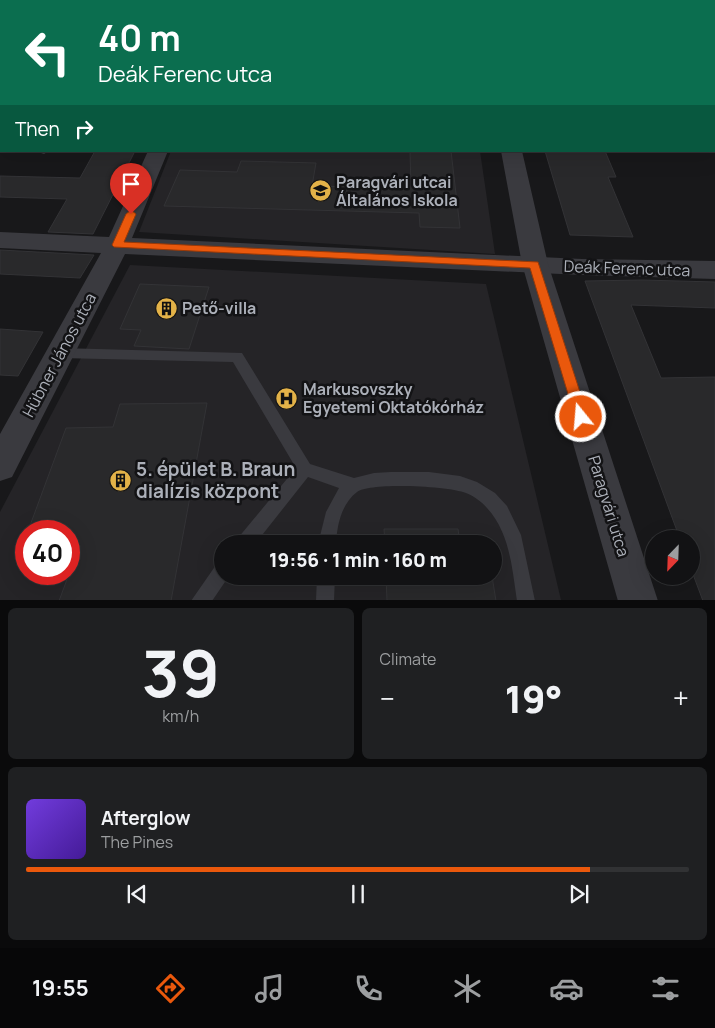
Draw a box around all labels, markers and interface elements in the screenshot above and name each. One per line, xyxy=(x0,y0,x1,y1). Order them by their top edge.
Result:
text: 40 m xyxy=(98,14,181,62)
icon: left xyxy=(15,20,80,85)
text: Deák Ferenc utca xyxy=(98,59,272,89)
icon: right xyxy=(70,115,98,143)
text: Then xyxy=(15,116,60,142)
pin xyxy=(110,163,152,214)
icon: arrive xyxy=(117,170,145,198)
place label: Paragvári utcai Általános Iskola xyxy=(336,171,458,211)
school or university icon: Paragvári utcai Általános Iskola xyxy=(308,179,332,203)
street label: Deák Ferenc utca xyxy=(563,255,691,281)
street label: Hübner János utca xyxy=(17,289,101,421)
building icon: Pető-villa xyxy=(154,296,178,320)
place label: Pető-villa xyxy=(182,297,256,319)
place label: Markusovszky Egyetemi Oktatókórház xyxy=(303,378,484,418)
hospital icon: Markusovszky Egyetemi Oktatókórház xyxy=(275,386,299,410)
position arrow xyxy=(554,390,606,442)
street label: Paragvári utca xyxy=(583,453,635,559)
place label: 5. épület B. Braun dialízis központ xyxy=(136,456,295,504)
building icon: 5. épület B. Braun dialízis központ xyxy=(108,468,132,492)
speed limit sign: 40 xyxy=(15,520,80,585)
north arrow xyxy=(645,530,700,585)
map controls xyxy=(645,530,700,585)
text: 19:56 · 1 min · 160 m xyxy=(269,547,447,573)
text: 39 xyxy=(142,628,220,717)
text: Climate xyxy=(380,648,436,670)
text: 19° xyxy=(505,672,563,724)
text: − xyxy=(380,679,395,717)
text: + xyxy=(673,679,689,717)
text: km/h xyxy=(162,705,199,727)
text: Afterglow xyxy=(101,805,190,831)
text: The Pines xyxy=(101,831,173,853)
icon: previous xyxy=(123,880,151,908)
icon: pause xyxy=(344,880,372,908)
icon: next xyxy=(565,880,593,908)
icon: directions xyxy=(153,971,188,1006)
icon: music xyxy=(252,971,287,1006)
icon: phone xyxy=(351,971,386,1006)
icon: climate xyxy=(450,971,485,1006)
icon: car xyxy=(549,971,584,1006)
icon: filters xyxy=(648,971,683,1006)
text: 19:55 xyxy=(32,973,89,1003)

